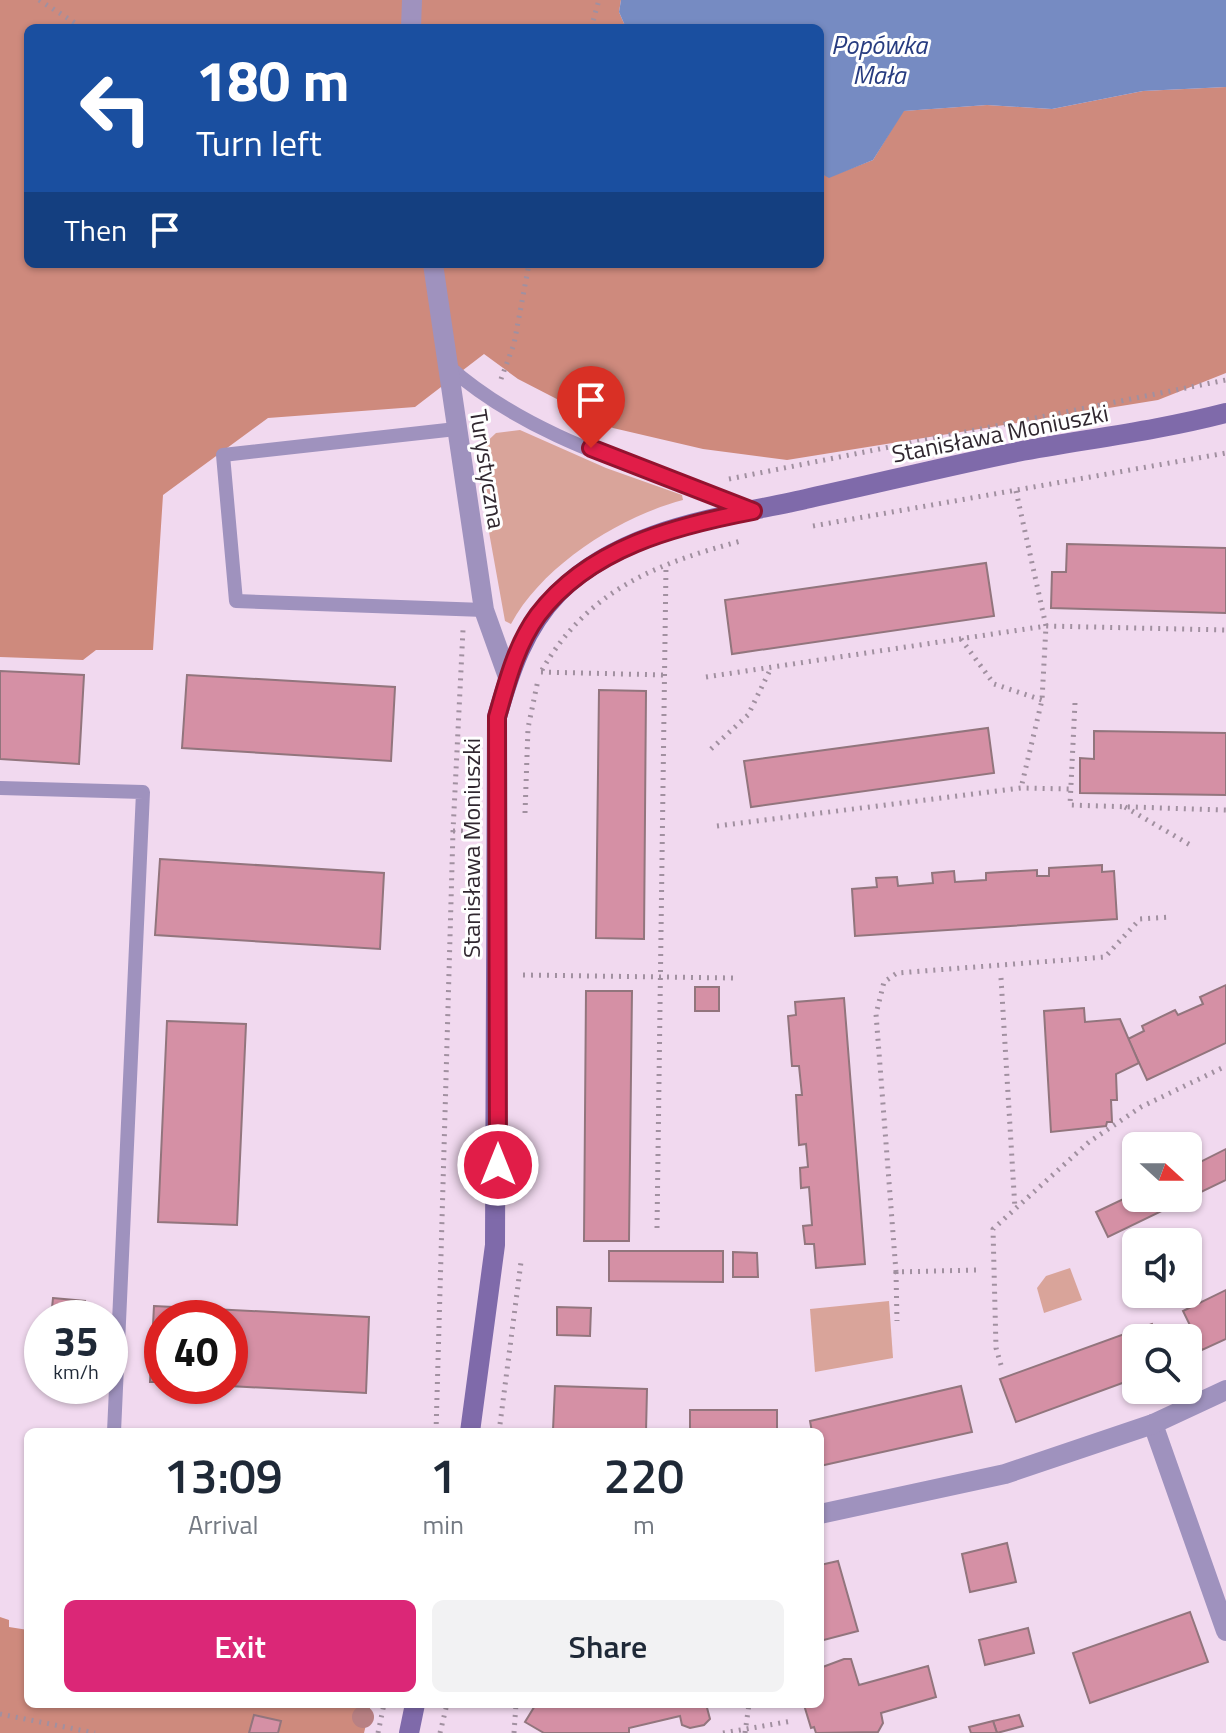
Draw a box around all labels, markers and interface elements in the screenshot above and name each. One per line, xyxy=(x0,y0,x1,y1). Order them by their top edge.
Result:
water label: Popówka Mała xyxy=(831,25,929,94)
text: 180 m xyxy=(196,38,349,123)
icon: left xyxy=(64,56,168,160)
text: Turn left xyxy=(196,115,322,170)
text: Then xyxy=(64,207,127,253)
icon: arrive xyxy=(143,208,187,252)
pin xyxy=(557,366,625,448)
icon: arrive xyxy=(569,378,613,422)
street label: Stanisława Moniuszki xyxy=(889,394,1111,472)
street label: Turystyczna xyxy=(461,407,515,531)
street label: Stanisława Moniuszki xyxy=(453,738,489,958)
position arrow xyxy=(456,1123,540,1207)
north arrow xyxy=(1122,1132,1202,1212)
map controls xyxy=(1122,1132,1202,1404)
button: sound xyxy=(1122,1228,1202,1308)
speed limit sign: 40 xyxy=(144,1300,248,1404)
text: 35 xyxy=(54,1311,98,1372)
button: search xyxy=(1122,1324,1202,1404)
text: km/h xyxy=(53,1356,99,1387)
text: 13:09 xyxy=(164,1439,283,1512)
text: 1 xyxy=(430,1439,457,1512)
text: 220 xyxy=(604,1439,684,1512)
text: Arrival xyxy=(188,1505,258,1544)
text: min xyxy=(422,1505,464,1544)
text: m xyxy=(633,1505,655,1544)
button: Exit xyxy=(64,1600,416,1692)
button: Share xyxy=(432,1600,784,1692)

